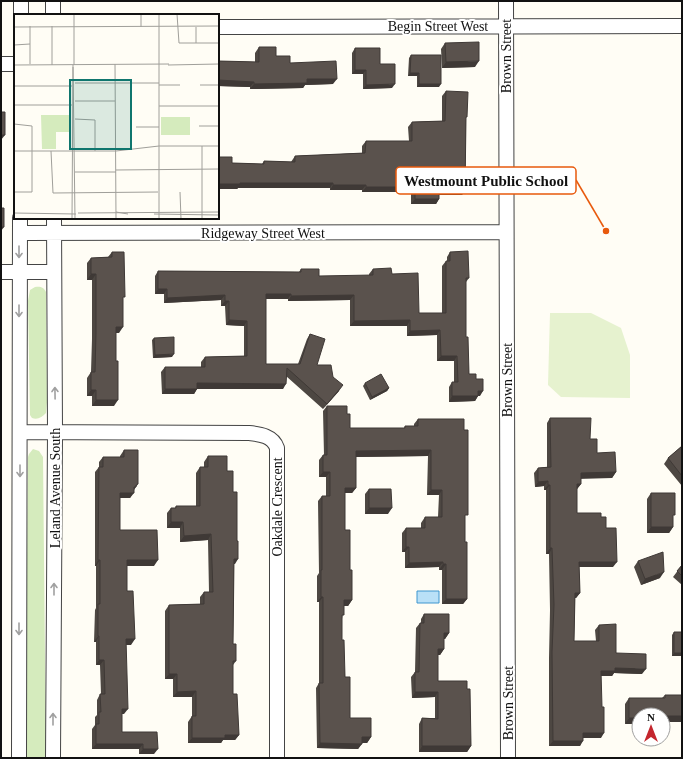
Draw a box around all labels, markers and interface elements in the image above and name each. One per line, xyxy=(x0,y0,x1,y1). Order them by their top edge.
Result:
inset map xyxy=(14,14,219,219)
street label: Begin Street West xyxy=(388,19,488,34)
street label: Brown Street xyxy=(499,19,514,93)
callout: Westmount Public School xyxy=(396,167,576,194)
text: Westmount Public School xyxy=(404,173,568,189)
street label: Ridgeway Street West xyxy=(201,226,325,241)
one-way arrow xyxy=(16,245,23,258)
one-way arrow xyxy=(15,304,23,317)
street label: Brown Street xyxy=(500,343,515,417)
one-way arrow xyxy=(51,387,59,400)
street label: Leland Avenue South xyxy=(48,428,63,548)
street label: Oakdale Crescent xyxy=(270,457,285,557)
one-way arrow xyxy=(16,464,24,477)
one-way arrow xyxy=(50,583,58,596)
one-way arrow xyxy=(15,622,23,635)
street label: Brown Street xyxy=(501,666,516,740)
north arrow xyxy=(631,707,671,747)
text: N xyxy=(647,711,655,723)
one-way arrow xyxy=(49,713,57,726)

